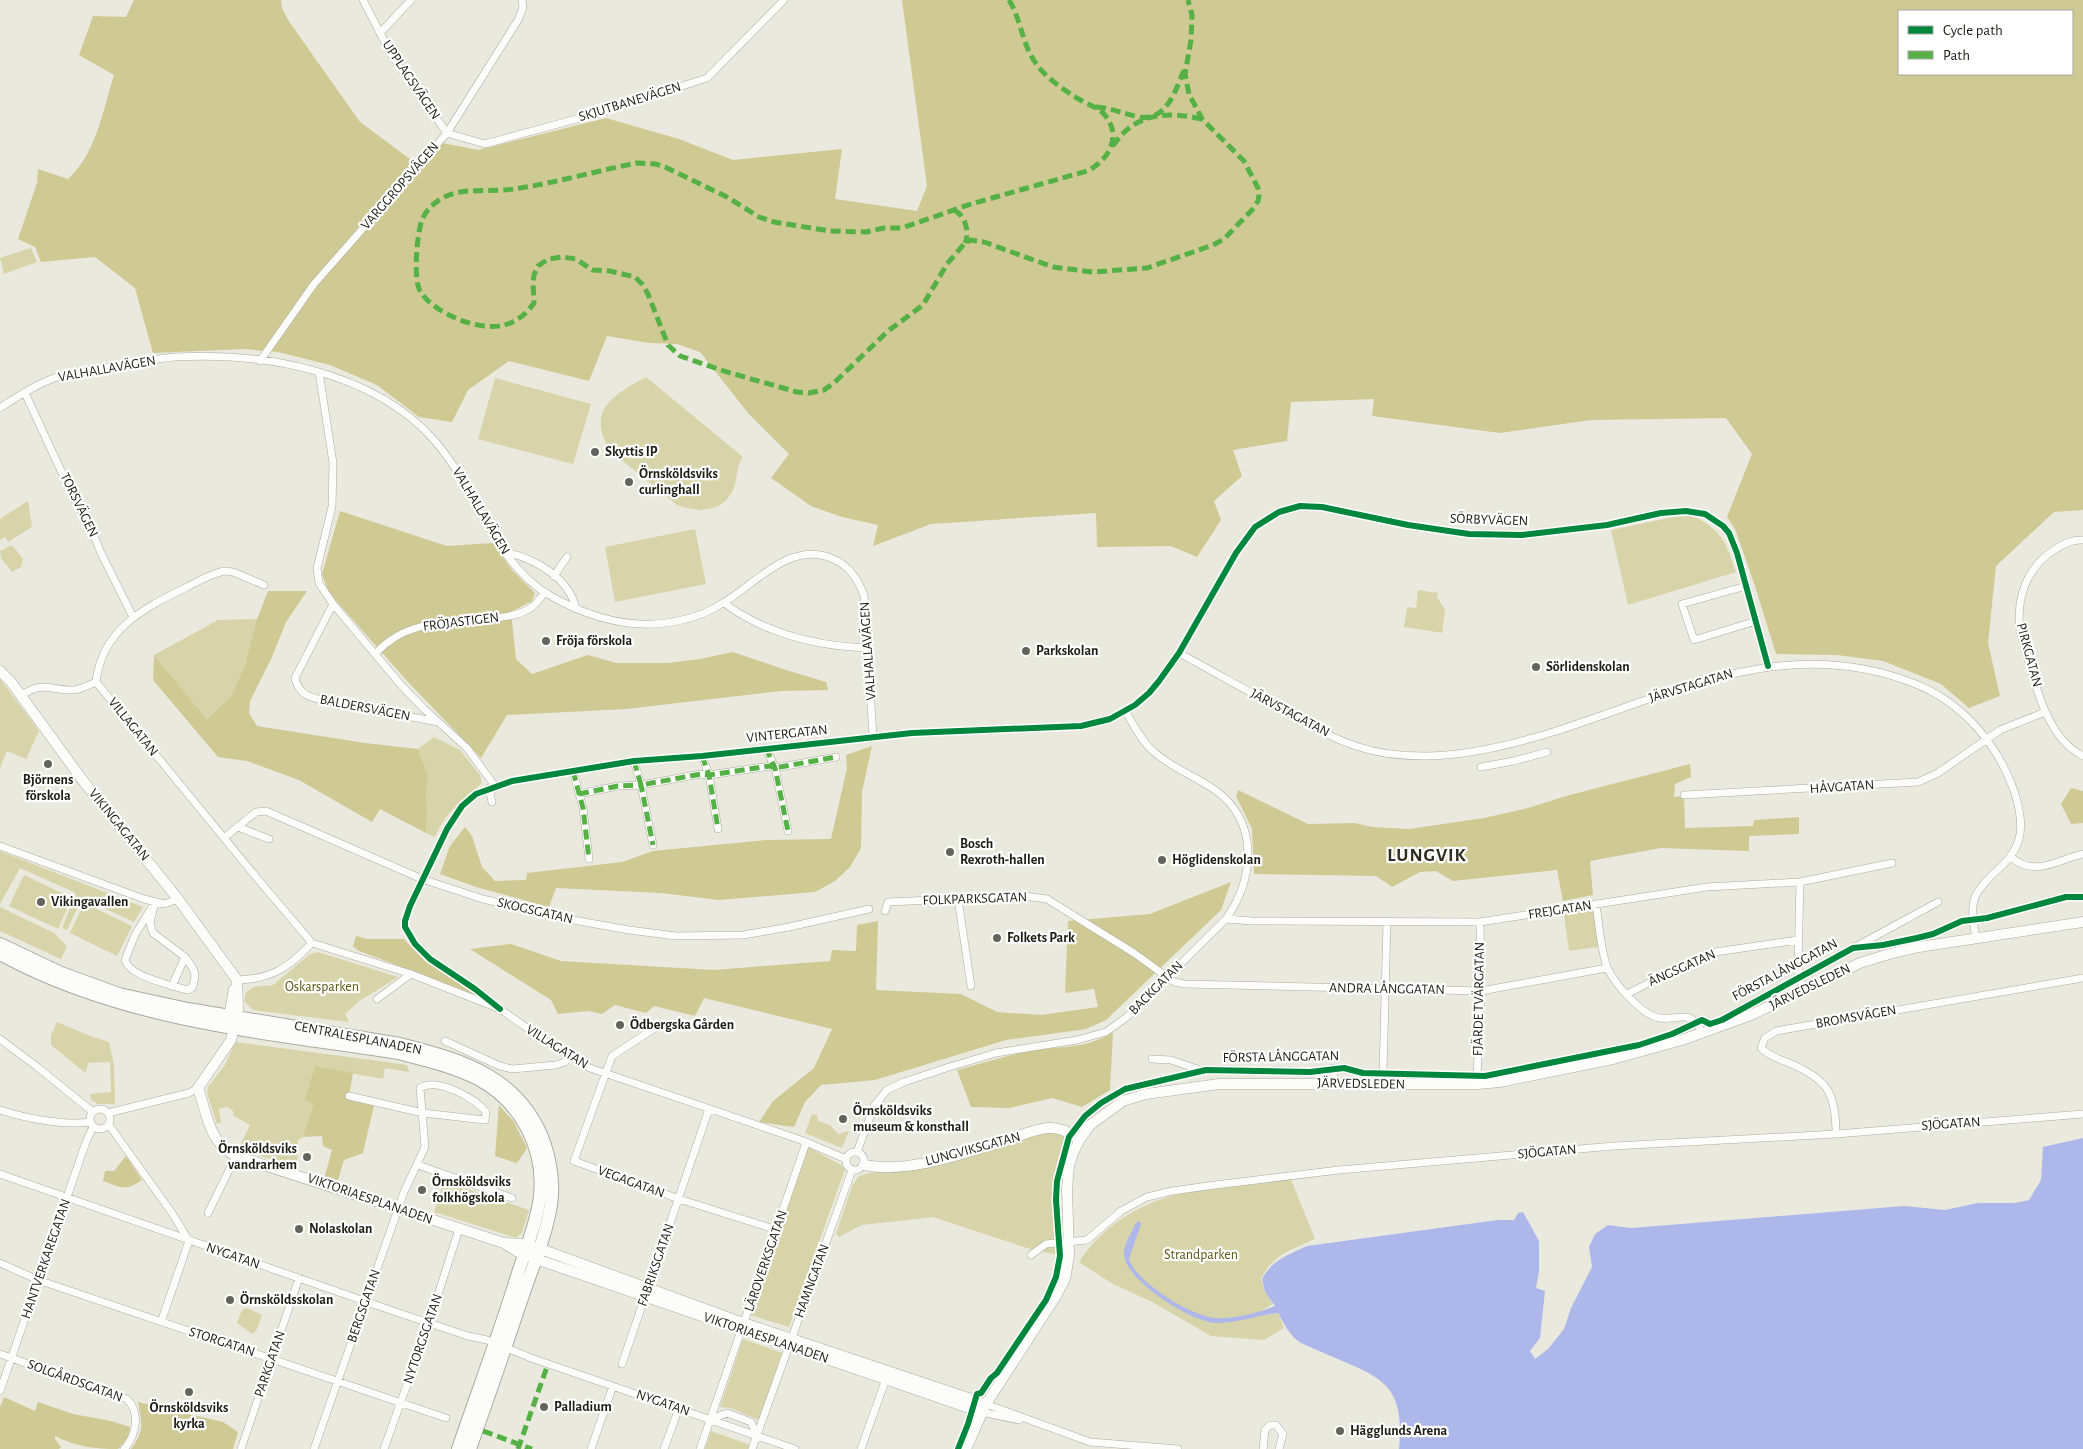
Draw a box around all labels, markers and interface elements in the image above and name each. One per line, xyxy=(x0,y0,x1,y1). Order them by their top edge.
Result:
legend xyxy=(1898,10,2073,75)
text: Cycle path xyxy=(1943,23,2003,38)
street label: UPPLAGSVÄGEN xyxy=(379,37,444,122)
text: Path xyxy=(1943,48,1970,63)
street label: SKJUTBANEVÄGEN xyxy=(577,78,683,124)
street label: VARGGROPSVÄGEN xyxy=(357,138,442,232)
street label: VALHALLAVÄGEN xyxy=(57,352,157,384)
place label: Skyttis IP xyxy=(605,445,658,459)
marker: Skyttis IP xyxy=(589,446,601,458)
street label: VALHALLAVÄGEN xyxy=(450,464,514,557)
place label: Örnsköldsviks curlinghall xyxy=(639,465,718,497)
street label: TORSVÄGEN xyxy=(57,470,102,539)
marker: Örnsköldsviks curlinghall xyxy=(623,476,635,488)
street label: SÖRBYVÄGEN xyxy=(1450,509,1529,528)
street label: VALHALLAVÄGEN xyxy=(856,601,878,701)
street label: FRÖJASTIGEN xyxy=(422,607,500,634)
street label: PIRKGATAN xyxy=(2014,621,2044,689)
place label: Fröja förskola xyxy=(556,634,633,648)
marker: Fröja förskola xyxy=(540,635,552,647)
place label: Parkskolan xyxy=(1036,644,1098,658)
marker: Parkskolan xyxy=(1020,645,1032,657)
place label: Sörlidenskolan xyxy=(1546,660,1630,674)
marker: Sörlidenskolan xyxy=(1530,661,1542,673)
street label: JÄRVSTAGATAN xyxy=(1647,665,1735,705)
street label: JÄRVSTAGATAN xyxy=(1248,685,1333,740)
street label: BALDERSVÄGEN xyxy=(319,690,412,724)
street label: VILLAGATAN xyxy=(105,695,161,759)
street label: VINTERGATAN xyxy=(746,723,828,745)
marker: Björnens förskola xyxy=(42,758,54,770)
place label: Björnens förskola xyxy=(23,773,73,803)
street label: HÅVGATAN xyxy=(1809,776,1875,796)
street label: VIKINGAGATAN xyxy=(86,786,152,864)
place label: Bosch Rexroth-hallen xyxy=(960,837,1045,867)
marker: Bosch Rexroth-hallen xyxy=(944,846,956,858)
district label: LUNGVIK xyxy=(1387,846,1467,865)
place label: Höglidenskolan xyxy=(1172,853,1261,867)
marker: Höglidenskolan xyxy=(1156,854,1168,866)
street label: FOLKPARKSGATAN xyxy=(922,890,1028,908)
place label: Vikingavallen xyxy=(51,895,129,909)
street label: SKOGSGATAN xyxy=(496,895,574,927)
marker: Vikingavallen xyxy=(35,896,47,908)
street label: FREJGATAN xyxy=(1527,898,1593,922)
place label: Folkets Park xyxy=(1007,931,1075,945)
marker: Folkets Park xyxy=(991,932,1003,944)
street label: FÖRSTA LÅNGGATAN xyxy=(1729,934,1840,1004)
street label: FJÄRDE TVÄRGATAN xyxy=(1469,942,1487,1056)
street label: ÄNGSGATAN xyxy=(1645,945,1718,989)
street label: BACKGATAN xyxy=(1126,958,1186,1018)
street label: JÄRVEDSLEDEN xyxy=(1766,960,1853,1013)
street label: ANDRA LÅNGGATAN xyxy=(1329,979,1445,997)
park label: Oskarsparken xyxy=(285,980,359,994)
street label: BROMSVÄGEN xyxy=(1814,1001,1898,1031)
place label: Ödbergska Gården xyxy=(630,1016,734,1032)
street label: CENTRALESPLANADEN xyxy=(293,1019,423,1057)
marker: Ödbergska Gården xyxy=(614,1019,626,1031)
street label: VILLAGATAN xyxy=(523,1022,591,1072)
street label: FÖRSTA LÅNGGATAN xyxy=(1222,1046,1339,1065)
street label: JÄRVEDSLEDEN xyxy=(1317,1074,1405,1092)
place label: Örnsköldsviks museum & konsthall xyxy=(853,1102,969,1134)
street label: SJÖGATAN xyxy=(1921,1112,1981,1133)
marker: Örnsköldsviks museum & konsthall xyxy=(837,1113,849,1125)
street label: LUNGVIKSGATAN xyxy=(924,1130,1022,1168)
street label: SJÖGATAN xyxy=(1517,1139,1577,1162)
place label: Örnsköldsviks vandrarhem xyxy=(218,1140,297,1172)
marker: Örnsköldsviks vandrarhem xyxy=(301,1151,313,1163)
street label: VEGAGATAN xyxy=(596,1163,666,1201)
street label: VIKTORIAESPLANADEN xyxy=(306,1171,434,1227)
place label: Örnsköldsviks folkhögskola xyxy=(432,1173,511,1205)
marker: Örnsköldsviks folkhögskola xyxy=(416,1184,428,1196)
street label: HANTVERKAREGATAN xyxy=(19,1197,73,1321)
street label: LÄROVERKSGATAN xyxy=(740,1208,790,1314)
place label: Nolaskolan xyxy=(309,1222,373,1236)
street label: FABRIKSGATAN xyxy=(635,1222,677,1308)
marker: Nolaskolan xyxy=(293,1223,305,1235)
street label: NYGATAN xyxy=(204,1240,262,1272)
street label: HAMNGATAN xyxy=(792,1242,832,1320)
park label: Strandparken xyxy=(1164,1248,1238,1262)
street label: BERGSGATAN xyxy=(345,1268,383,1344)
place label: Örnsköldsskolan xyxy=(240,1291,333,1307)
street label: NYTORGSGATAN xyxy=(401,1292,445,1386)
marker: Örnsköldsskolan xyxy=(224,1294,236,1306)
street label: VIKTORIAESPLANADEN xyxy=(702,1310,830,1366)
street label: STORGATAN xyxy=(187,1325,257,1359)
street label: PARKGATAN xyxy=(252,1329,288,1399)
street label: SOLGÅRDSGATAN xyxy=(26,1355,125,1405)
marker: Örnsköldsviks kyrka xyxy=(183,1386,195,1398)
street label: NYGATAN xyxy=(634,1387,692,1419)
place label: Örnsköldsviks kyrka xyxy=(150,1399,228,1431)
place label: Palladium xyxy=(554,1400,612,1414)
marker: Palladium xyxy=(538,1401,550,1413)
place label: Hägglunds Arena xyxy=(1350,1424,1448,1438)
marker: Hägglunds Arena xyxy=(1334,1425,1346,1437)

